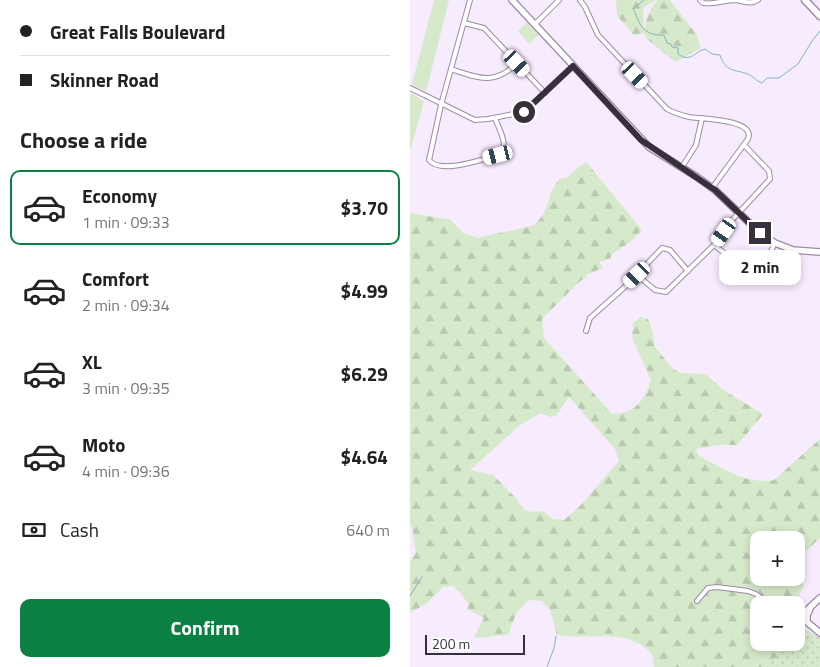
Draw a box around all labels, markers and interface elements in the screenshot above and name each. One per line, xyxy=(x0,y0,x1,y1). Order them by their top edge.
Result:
text: Great Falls Boulevard xyxy=(50,17,226,46)
car xyxy=(501,47,532,79)
car xyxy=(619,59,650,91)
text: Skinner Road xyxy=(50,65,159,94)
route start xyxy=(513,101,535,123)
text: Choose a ride xyxy=(20,123,147,157)
car xyxy=(481,144,514,166)
text: Economy xyxy=(82,181,157,210)
icon: car xyxy=(22,185,67,230)
text: $3.70 xyxy=(341,193,388,222)
text: 1 min · 09:33 xyxy=(82,210,170,234)
car xyxy=(709,215,738,249)
route end xyxy=(749,222,771,244)
callout: 2 min xyxy=(719,250,801,286)
text: 2 min xyxy=(741,255,779,279)
car xyxy=(621,259,653,291)
text: Comfort xyxy=(82,264,149,293)
icon: car xyxy=(22,268,67,313)
text: $4.99 xyxy=(341,276,388,305)
text: 2 min · 09:34 xyxy=(82,293,170,317)
text: XL xyxy=(82,347,102,376)
icon: car xyxy=(22,351,67,396)
text: $6.29 xyxy=(341,359,388,388)
text: 3 min · 09:35 xyxy=(82,376,170,400)
text: Moto xyxy=(82,430,125,459)
icon: car xyxy=(22,434,67,479)
text: $4.64 xyxy=(341,442,388,471)
text: 4 min · 09:36 xyxy=(82,459,170,483)
text: Cash xyxy=(60,515,99,544)
icon: cash xyxy=(20,516,48,544)
text: 640 m xyxy=(346,518,390,542)
map controls xyxy=(750,531,805,651)
button: + xyxy=(750,531,805,586)
button: − xyxy=(750,596,805,651)
button: Confirm xyxy=(20,599,390,657)
scale bar xyxy=(425,632,525,655)
text: 200 m xyxy=(432,633,470,654)

